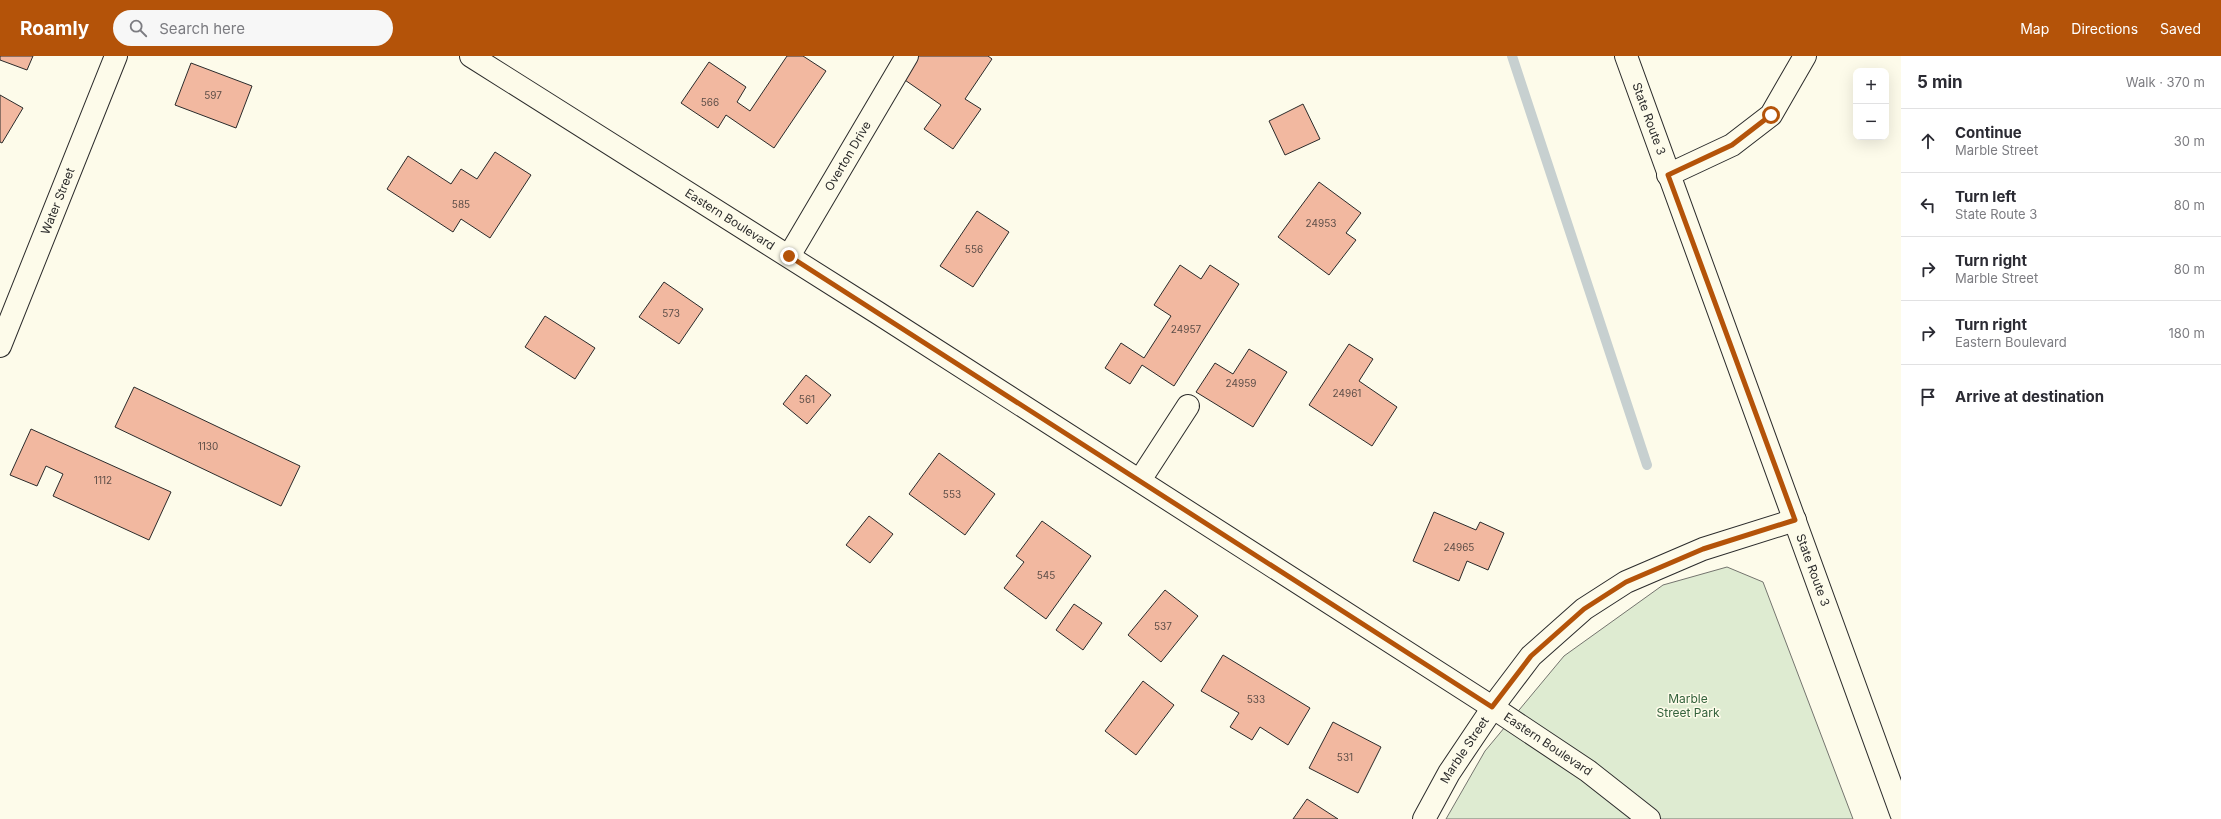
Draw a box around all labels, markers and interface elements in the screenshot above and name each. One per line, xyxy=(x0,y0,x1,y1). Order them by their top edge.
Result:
search box xyxy=(113,10,393,46)
text: Roamly xyxy=(20,17,89,40)
icon: search xyxy=(127,17,149,39)
text: Search here xyxy=(159,19,245,38)
text: Map xyxy=(2020,20,2049,37)
text: Directions xyxy=(2071,20,2138,37)
text: Saved xyxy=(2160,20,2201,37)
map controls xyxy=(1853,68,1889,140)
button: + xyxy=(1853,68,1889,104)
text: 5 min xyxy=(1917,72,1963,92)
text: Walk · 370 m xyxy=(2126,74,2205,90)
street label: State Route 3 xyxy=(1629,80,1669,157)
house number: 597 xyxy=(204,89,222,101)
house number: 566 xyxy=(701,96,719,108)
button: − xyxy=(1853,104,1889,140)
route start xyxy=(1762,106,1780,124)
street label: Overton Drive xyxy=(821,118,874,194)
text: Continue xyxy=(1955,123,2022,142)
icon: ahead xyxy=(1917,130,1939,152)
text: 30 m xyxy=(2174,133,2205,149)
text: Marble Street xyxy=(1955,142,2038,158)
street label: Water Street xyxy=(37,165,78,237)
street label: Eastern Boulevard xyxy=(682,185,778,253)
text: Turn left xyxy=(1955,187,2016,206)
icon: left xyxy=(1917,194,1939,216)
text: 80 m xyxy=(2174,197,2205,213)
house number: 585 xyxy=(452,198,470,210)
text: State Route 3 xyxy=(1955,206,2037,222)
house number: 24953 xyxy=(1306,217,1336,229)
house number: 556 xyxy=(965,243,983,255)
route end xyxy=(780,247,798,265)
text: Turn right xyxy=(1955,251,2027,270)
icon: right xyxy=(1917,258,1939,280)
text: 80 m xyxy=(2174,261,2205,277)
text: Marble Street xyxy=(1955,270,2038,286)
house number: 573 xyxy=(662,307,680,319)
text: Turn right xyxy=(1955,315,2027,334)
icon: right xyxy=(1917,322,1939,344)
house number: 24957 xyxy=(1171,323,1202,335)
text: 180 m xyxy=(2168,325,2205,341)
text: Eastern Boulevard xyxy=(1955,334,2067,350)
house number: 24959 xyxy=(1226,377,1256,389)
icon: arrive xyxy=(1917,386,1939,408)
house number: 24961 xyxy=(1333,387,1361,399)
text: Arrive at destination xyxy=(1955,387,2104,406)
house number: 561 xyxy=(799,393,815,405)
house number: 1130 xyxy=(198,440,218,452)
house number: 1112 xyxy=(94,474,112,486)
house number: 553 xyxy=(943,488,961,500)
street label: State Route 3 xyxy=(1793,532,1833,608)
house number: 24965 xyxy=(1444,541,1474,553)
house number: 545 xyxy=(1037,569,1055,581)
house number: 537 xyxy=(1154,620,1172,632)
park label: Marble Street Park xyxy=(1657,691,1720,720)
house number: 533 xyxy=(1247,693,1265,705)
street label: Eastern Boulevard xyxy=(1501,709,1595,779)
street label: Marble Street xyxy=(1437,714,1492,786)
house number: 531 xyxy=(1337,751,1353,763)

